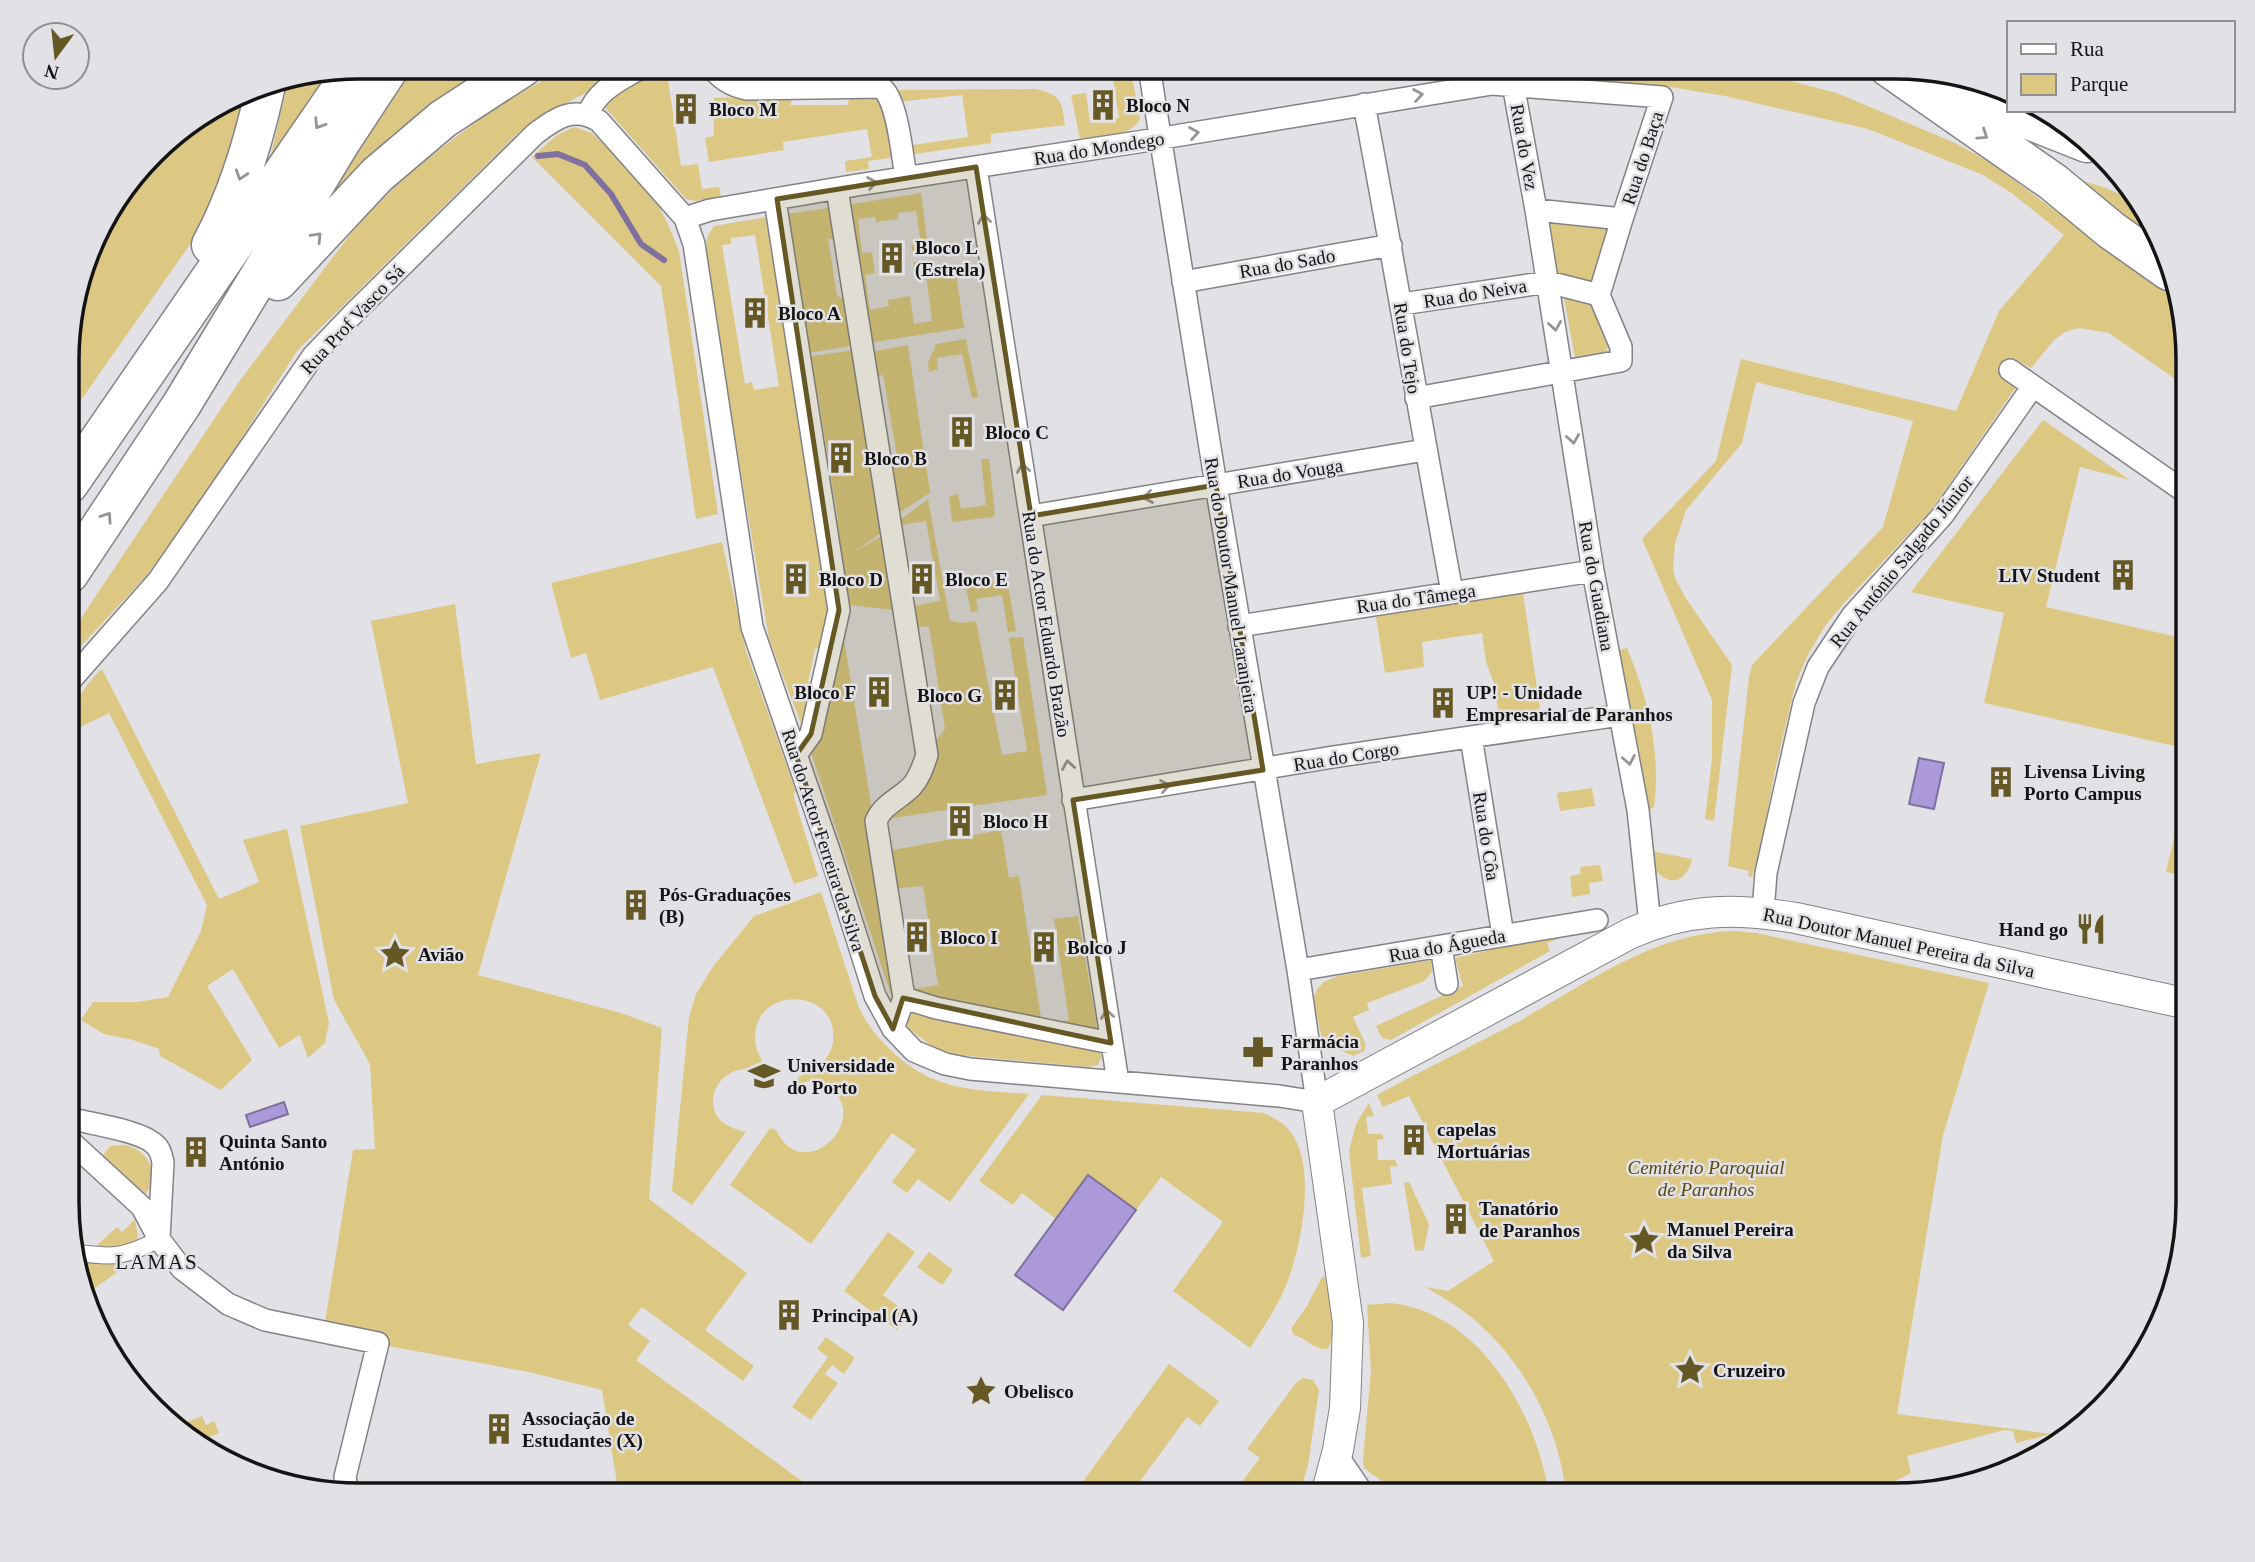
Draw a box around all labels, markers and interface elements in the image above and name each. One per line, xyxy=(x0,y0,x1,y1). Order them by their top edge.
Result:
north arrow xyxy=(21,21,91,91)
legend xyxy=(2007,21,2234,112)
text: Rua xyxy=(2070,37,2105,61)
text: N xyxy=(42,60,61,84)
text: Parque xyxy=(2070,72,2128,96)
building icon: Bloco N xyxy=(1086,88,1120,122)
one-way arrow xyxy=(1412,88,1424,103)
building icon: Bloco M xyxy=(669,92,703,126)
place label: Bloco N xyxy=(1126,95,1190,116)
place label: Bloco M xyxy=(709,99,777,120)
street label: Rua do Vez xyxy=(1507,102,1542,192)
street label: Rua do Baça xyxy=(1617,108,1668,208)
one-way arrow xyxy=(315,116,327,129)
one-way arrow xyxy=(1188,126,1200,141)
one-way arrow xyxy=(1975,127,1988,139)
street label: Rua do Mondego xyxy=(1032,128,1166,169)
one-way arrow xyxy=(235,168,250,180)
one-way arrow xyxy=(866,175,878,190)
one-way arrow xyxy=(977,213,992,225)
one-way arrow xyxy=(309,232,322,245)
place label: Bloco L (Estrela) xyxy=(915,237,985,281)
building icon: Bloco L (Estrela) xyxy=(875,241,909,275)
street label: Rua do Sado xyxy=(1237,245,1337,282)
street label: Rua Prof Vasco Sá xyxy=(296,260,409,378)
street label: Rua do Neiva xyxy=(1422,275,1529,312)
building icon: Bloco A xyxy=(738,296,772,330)
street label: Rua do Tejo xyxy=(1390,301,1425,395)
place label: Bloco A xyxy=(778,303,841,324)
one-way arrow xyxy=(1547,320,1562,332)
building icon: Bloco C xyxy=(945,415,979,449)
place label: Bloco C xyxy=(985,422,1049,443)
one-way arrow xyxy=(1565,434,1580,445)
building icon: Bloco B xyxy=(824,441,858,475)
place label: Bloco B xyxy=(864,448,927,469)
street label: Rua do Vouga xyxy=(1236,455,1345,492)
street label: Rua do Doutor Manuel Laranjeira xyxy=(1201,456,1262,715)
one-way arrow xyxy=(1016,462,1031,474)
street label: Rua António Salgado Júnior xyxy=(1826,471,1978,651)
one-way arrow xyxy=(1143,489,1154,504)
street label: Rua do Actor Eduardo Brazão xyxy=(1018,509,1075,739)
one-way arrow xyxy=(99,512,112,525)
street label: Rua do Guadiana xyxy=(1575,519,1618,653)
building icon: LIV Student xyxy=(2106,558,2140,592)
building icon: Bloco D xyxy=(779,562,813,596)
building icon: Bloco E xyxy=(905,562,939,596)
place label: LIV Student xyxy=(1998,565,2101,586)
place label: Bloco D xyxy=(819,569,883,590)
place label: Bloco E xyxy=(945,569,1008,590)
street label: Rua do Tâmega xyxy=(1355,580,1477,617)
building icon: Bloco F xyxy=(862,675,896,709)
building icon: Bloco G xyxy=(988,678,1022,712)
place label: Bloco F xyxy=(794,682,856,703)
place label: UP! - Unidade Empresarial de Paranhos xyxy=(1466,682,1673,725)
place label: Bloco G xyxy=(917,685,982,706)
building icon: UP! - Unidade Empresarial de Paranhos xyxy=(1426,686,1460,720)
street label: Rua do Actor Ferreira da Silva xyxy=(778,726,870,955)
street label: Rua do Corgo xyxy=(1292,738,1400,775)
one-way arrow xyxy=(1620,754,1635,766)
one-way arrow xyxy=(1061,759,1076,771)
place label: Livensa Living Porto Campus xyxy=(2024,761,2145,804)
building icon: Livensa Living Porto Campus xyxy=(1984,765,2018,799)
one-way arrow xyxy=(1159,779,1171,794)
street label: Rua do Côa xyxy=(1469,790,1504,883)
building icon: Bloco H xyxy=(943,804,977,838)
place label: Bloco H xyxy=(983,811,1048,832)
place label: Pós-Graduações (B) xyxy=(659,884,791,928)
building icon: Pós-Graduações (B) xyxy=(619,888,653,922)
street label: Rua Doutor Manuel Pereira da Silva xyxy=(1761,903,2037,982)
restaurant icon: Hand go xyxy=(2074,912,2108,946)
place label: Hand go xyxy=(1999,919,2068,940)
building icon: Bloco I xyxy=(900,920,934,954)
street label: Rua do Águeda xyxy=(1387,925,1508,966)
place label: Bloco I xyxy=(940,927,998,948)
building icon: Bolco J xyxy=(1027,930,1061,964)
place icon: Avião xyxy=(378,937,412,971)
place label: Bolco J xyxy=(1067,937,1127,958)
place label: Avião xyxy=(418,944,464,965)
one-way arrow xyxy=(1100,1008,1115,1020)
place label: Farmácia Paranhos xyxy=(1281,1031,1360,1074)
pharmacy icon: Farmácia Paranhos xyxy=(1241,1035,1275,1069)
place label: Universidade do Porto xyxy=(787,1055,895,1098)
school or university icon: Universidade do Porto xyxy=(747,1059,781,1093)
place label: capelas Mortuárias xyxy=(1437,1119,1530,1162)
building icon: capelas Mortuárias xyxy=(1397,1123,1431,1157)
place label: Quinta Santo António xyxy=(219,1131,327,1174)
building icon: Quinta Santo António xyxy=(179,1135,213,1169)
park label: Cemitério Paroquial de Paranhos xyxy=(1627,1157,1785,1200)
place label: Tanatório de Paranhos xyxy=(1479,1198,1580,1241)
building icon: Tanatório de Paranhos xyxy=(1439,1202,1473,1236)
place label: Manuel Pereira da Silva xyxy=(1667,1219,1794,1262)
place icon: Manuel Pereira da Silva xyxy=(1627,1223,1661,1257)
district label: LAMAS xyxy=(115,1250,199,1274)
building icon: Principal (A) xyxy=(772,1298,806,1332)
place label: Principal (A) xyxy=(812,1305,918,1327)
place icon: Cruzeiro xyxy=(1673,1353,1707,1387)
place label: Cruzeiro xyxy=(1713,1360,1785,1381)
place icon: Obelisco xyxy=(964,1374,998,1408)
place label: Obelisco xyxy=(1004,1381,1074,1402)
place label: Associação de Estudantes (X) xyxy=(522,1408,643,1452)
building icon: Associação de Estudantes (X) xyxy=(482,1412,516,1446)

